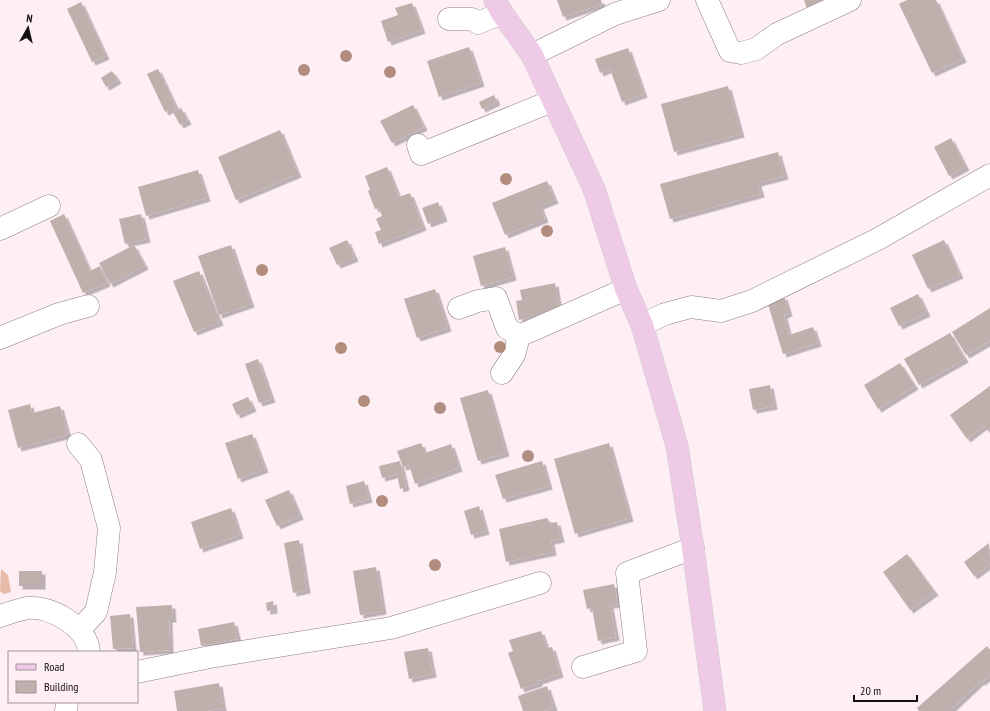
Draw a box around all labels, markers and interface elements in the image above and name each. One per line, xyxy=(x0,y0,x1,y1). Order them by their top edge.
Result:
north arrow xyxy=(8,8,48,48)
text: N xyxy=(25,11,33,25)
legend xyxy=(8,651,138,703)
text: Road xyxy=(44,659,64,674)
scale bar xyxy=(854,677,917,703)
text: Building xyxy=(44,679,79,694)
text: 20 m xyxy=(860,683,881,698)

